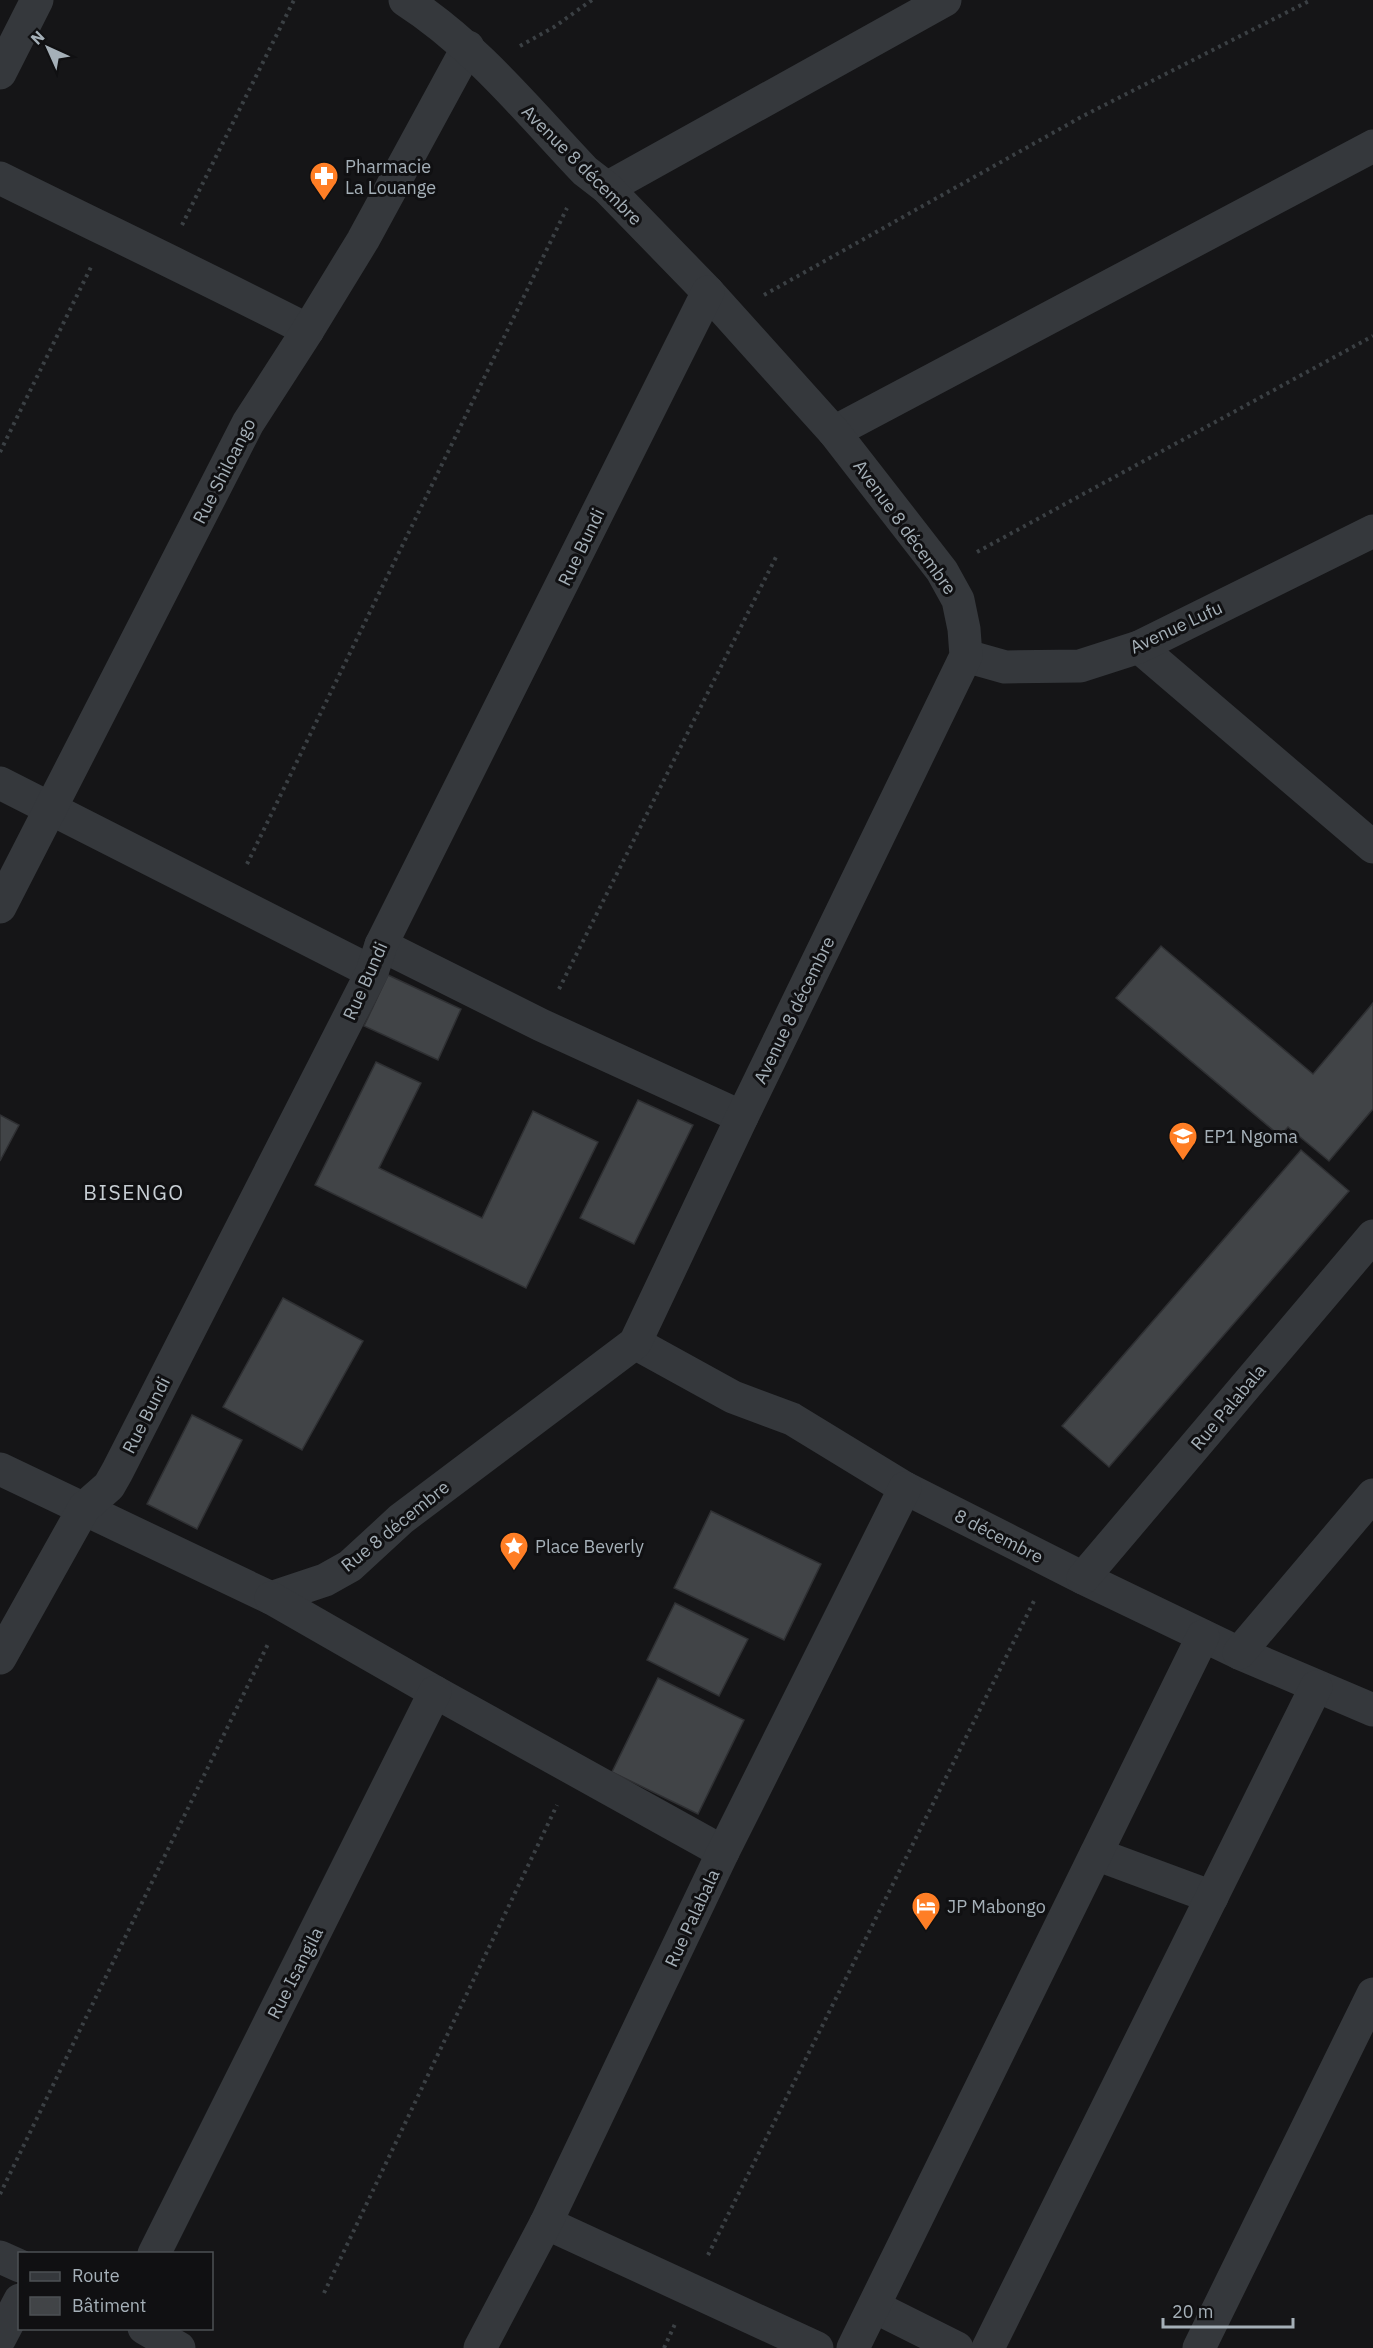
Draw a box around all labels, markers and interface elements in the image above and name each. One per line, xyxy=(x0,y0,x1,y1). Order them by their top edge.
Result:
north arrow xyxy=(18,18,78,78)
text: N xyxy=(26,26,49,49)
street label: Avenue 8 décembre xyxy=(517,100,647,230)
place label: Pharmacie La Louange xyxy=(345,155,436,199)
pharmacy icon: Pharmacie La Louange xyxy=(308,160,340,202)
street label: Rue Shiloango xyxy=(188,414,260,528)
street label: Avenue 8 décembre xyxy=(848,455,962,599)
street label: Rue Bundi xyxy=(552,505,610,589)
street label: Avenue Lufu xyxy=(1126,596,1226,658)
street label: Avenue 8 décembre xyxy=(748,932,840,1087)
street label: Rue Bundi xyxy=(338,938,392,1024)
school or university icon: EP1 Ngoma xyxy=(1167,1120,1199,1162)
place label: EP1 Ngoma xyxy=(1204,1125,1298,1148)
district label: BISENGO xyxy=(83,1178,185,1206)
street label: Rue Palabala xyxy=(1185,1359,1271,1455)
street label: Rue Bundi xyxy=(117,1373,175,1457)
street label: Rue 8 décembre xyxy=(336,1475,454,1577)
street label: 8 décembre xyxy=(951,1504,1047,1568)
place icon: Place Beverly xyxy=(498,1530,530,1572)
place label: Place Beverly xyxy=(535,1535,644,1558)
street label: Rue Palabala xyxy=(659,1865,725,1971)
hotel icon: JP Mabongo xyxy=(910,1890,942,1932)
place label: JP Mabongo xyxy=(947,1895,1046,1918)
street label: Rue Isangila xyxy=(262,1923,328,2023)
legend xyxy=(18,2252,213,2330)
text: Route xyxy=(72,2264,120,2287)
scale bar xyxy=(1163,2291,1294,2329)
text: Bâtiment xyxy=(72,2294,146,2317)
text: 20 m xyxy=(1172,2300,1214,2323)

